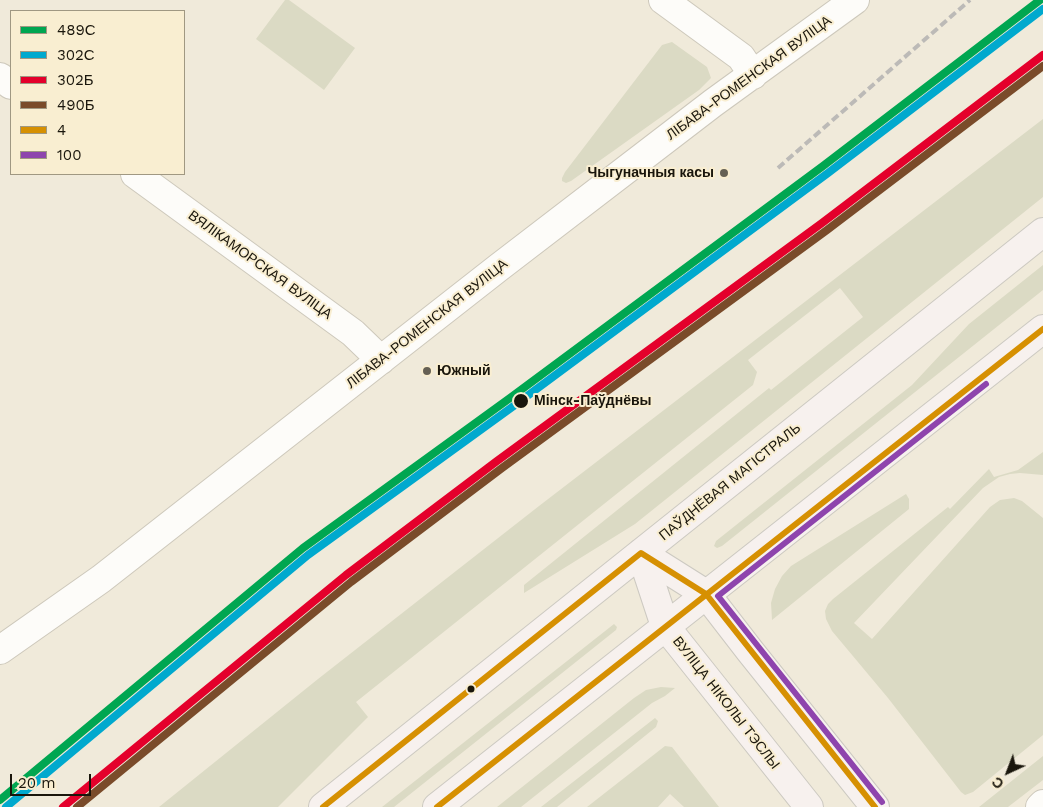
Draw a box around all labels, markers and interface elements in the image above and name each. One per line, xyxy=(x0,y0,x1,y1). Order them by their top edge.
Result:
legend xyxy=(10,10,185,175)
street label: ЛІБАВА-РОМЕНСКАЯ ВУЛІЦА xyxy=(663,12,835,144)
text: 489С xyxy=(57,21,96,39)
text: 302С xyxy=(57,46,95,64)
text: 302Б xyxy=(57,71,94,89)
text: 490Б xyxy=(57,96,95,114)
text: 4 xyxy=(57,121,66,139)
text: 100 xyxy=(57,146,82,164)
place label: Чыгуначныя касы xyxy=(587,165,714,181)
marker: Чыгуначныя касы xyxy=(718,167,730,179)
street label: ВЯЛІКАМОРСКАЯ ВУЛІЦА xyxy=(185,207,335,323)
street label: ЛІБАВА-РОМЕНСКАЯ ВУЛІЦА xyxy=(343,256,511,392)
place label: Южный xyxy=(437,363,491,379)
marker: Южный xyxy=(421,365,433,377)
marker: Мінск-Паўднёвы xyxy=(512,392,530,410)
place label: Мінск-Паўднёвы xyxy=(534,393,652,409)
street label: ПАЎДНЁВАЯ МАГІСТРАЛЬ xyxy=(656,420,804,544)
street label: ВУЛІЦА НІКОЛЫ ТЭСЛЫ xyxy=(669,633,783,773)
unlabelled marker xyxy=(466,684,476,694)
north arrow xyxy=(983,747,1033,797)
scale bar xyxy=(12,764,94,796)
text: 20 m xyxy=(18,774,56,792)
text: С xyxy=(989,774,1007,792)

